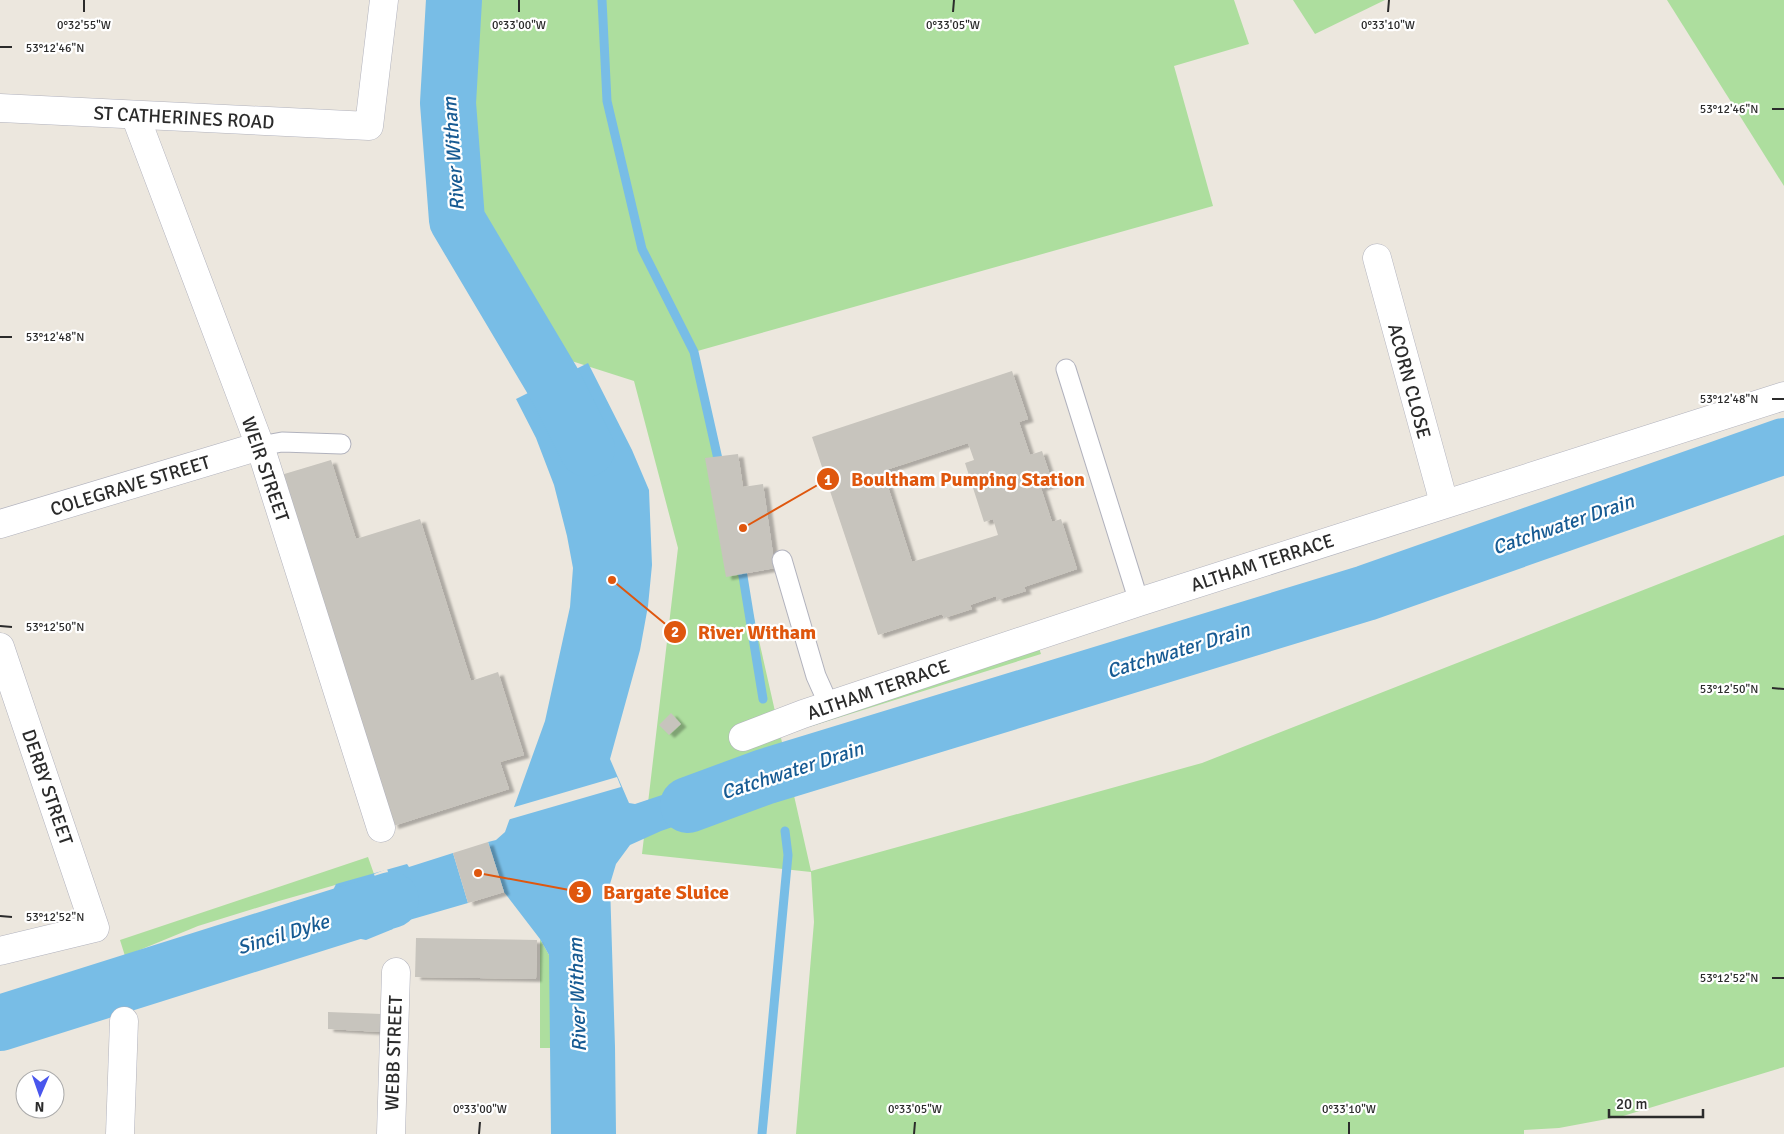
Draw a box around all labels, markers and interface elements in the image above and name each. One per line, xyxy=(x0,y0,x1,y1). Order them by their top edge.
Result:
text: 0°32'55"W xyxy=(57,18,111,33)
text: 0°33'00"W xyxy=(492,18,546,33)
text: 0°33'05"W xyxy=(926,18,980,33)
text: 0°33'10"W xyxy=(1361,18,1415,33)
text: 53°12'46"N xyxy=(26,41,84,56)
water label: River Witham xyxy=(437,95,470,212)
street label: ST CATHERINES ROAD xyxy=(93,101,275,135)
text: 53°12'46"N xyxy=(1700,102,1758,117)
street label: ACORN CLOSE xyxy=(1382,321,1436,442)
text: 53°12'48"N xyxy=(26,330,84,345)
text: 53°12'48"N xyxy=(1700,392,1758,407)
street label: WEIR STREET xyxy=(236,414,294,526)
street label: COLEGRAVE STREET xyxy=(47,450,214,522)
callout: Boultham Pumping Station xyxy=(816,462,1095,497)
text: Boultham Pumping Station xyxy=(851,467,1085,492)
text: 1 xyxy=(824,471,832,489)
water label: Catchwater Drain xyxy=(1489,488,1638,560)
street label: ALTHAM TERRACE xyxy=(1188,528,1337,597)
callout: River Witham xyxy=(663,614,826,649)
water label: Catchwater Drain xyxy=(1104,617,1254,684)
text: 53°12'50"N xyxy=(26,620,84,635)
text: River Witham xyxy=(698,620,816,645)
text: 2 xyxy=(671,623,679,641)
street label: ALTHAM TERRACE xyxy=(804,654,953,726)
text: 53°12'50"N xyxy=(1700,682,1758,697)
street label: DERBY STREET xyxy=(16,726,78,849)
water label: Catchwater Drain xyxy=(718,735,867,805)
callout: Bargate Sluice xyxy=(568,874,739,909)
text: Bargate Sluice xyxy=(603,880,729,905)
text: 3 xyxy=(576,883,584,901)
water label: Sincil Dyke xyxy=(234,908,333,960)
text: 53°12'52"N xyxy=(26,910,84,925)
water label: River Witham xyxy=(563,936,592,1052)
text: 53°12'52"N xyxy=(1700,971,1758,986)
street label: WEBB STREET xyxy=(380,994,408,1111)
north arrow xyxy=(15,1069,65,1119)
scale bar xyxy=(1609,1086,1703,1118)
text: 20 m xyxy=(1616,1095,1647,1113)
text: N xyxy=(34,1098,45,1115)
text: 0°33'00"W xyxy=(453,1102,507,1117)
text: 0°33'05"W xyxy=(888,1102,942,1117)
text: 0°33'10"W xyxy=(1322,1102,1376,1117)

